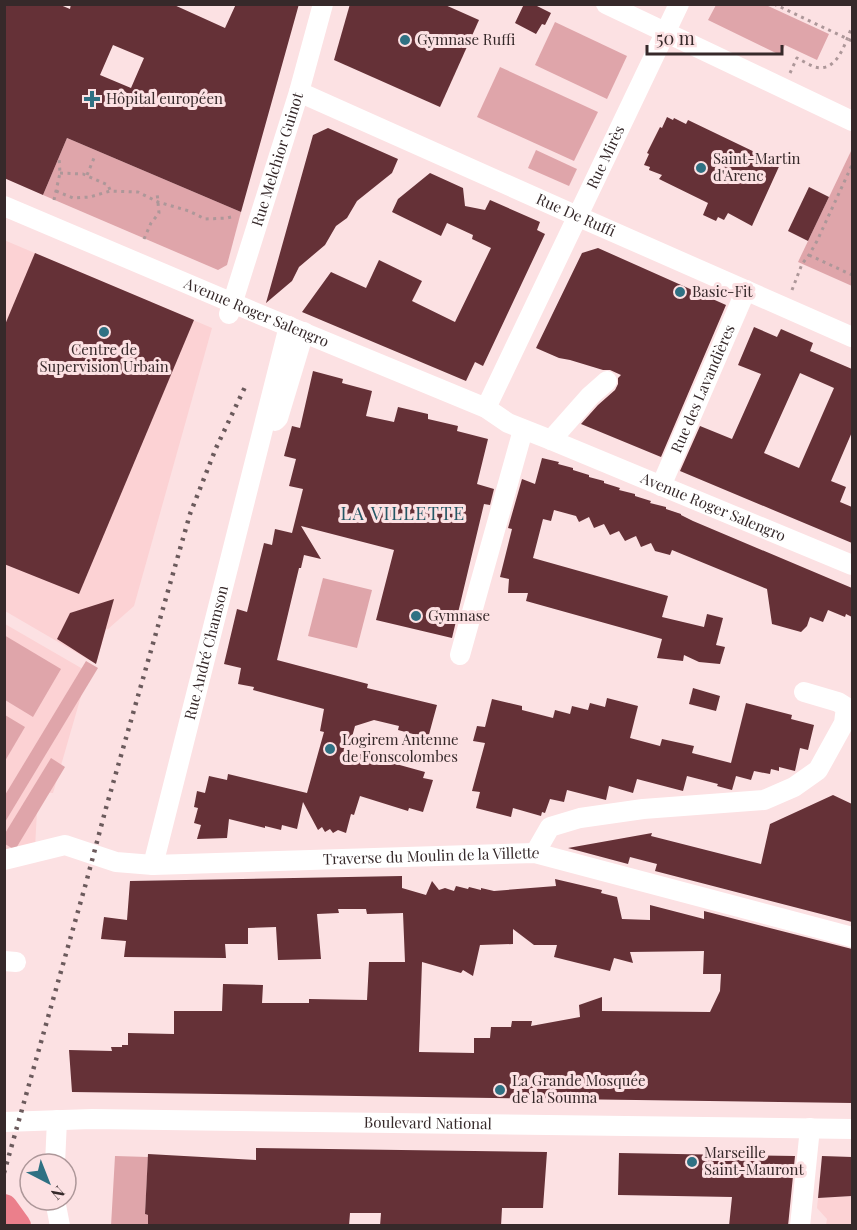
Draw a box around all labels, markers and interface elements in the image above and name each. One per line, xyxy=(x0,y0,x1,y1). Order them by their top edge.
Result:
scale bar xyxy=(647,18,782,56)
text: 50 m xyxy=(656,26,695,50)
place label: Gymnase Ruffi xyxy=(417,29,515,49)
marker: Gymnase Ruffi xyxy=(398,33,412,47)
place label: Hôpital européen xyxy=(106,88,223,108)
street label: Rue Melchior Guinot xyxy=(246,89,307,229)
marker: Hôpital européen xyxy=(83,90,101,108)
street label: Rue Mirès xyxy=(581,122,629,192)
place label: Saint-Martin d'Arenc xyxy=(713,148,801,185)
marker: Saint-Martin d'Arenc xyxy=(694,161,708,175)
street label: Rue De Ruffi xyxy=(533,188,619,241)
street label: Avenue Roger Salengro xyxy=(180,272,332,351)
place label: Basic-Fit xyxy=(692,281,753,301)
marker: Basic-Fit xyxy=(673,285,687,299)
street label: Rue des Lavandières xyxy=(666,321,739,456)
marker: Centre de Supervision Urbain xyxy=(97,325,111,339)
place label: Centre de Supervision Urbain xyxy=(39,339,169,376)
street label: Avenue Roger Salengro xyxy=(637,467,789,545)
district label: LA VILLETTE xyxy=(340,501,466,525)
street label: Rue André Chamson xyxy=(179,583,232,722)
place label: Gymnase xyxy=(428,605,490,625)
marker: Gymnase xyxy=(409,609,423,623)
place label: Logirem Antenne de Fonscolombes xyxy=(342,729,459,766)
marker: Logirem Antenne de Fonscolombes xyxy=(323,742,337,756)
street label: Traverse du Moulin de la Villette xyxy=(322,842,542,869)
place label: La Grande Mosquée de la Sounna xyxy=(512,1070,646,1107)
marker: La Grande Mosquée de la Sounna xyxy=(493,1083,507,1097)
street label: Boulevard National xyxy=(364,1112,492,1133)
place label: Marseille Saint-Mauront xyxy=(704,1142,804,1179)
north arrow xyxy=(18,1152,78,1212)
marker: Marseille Saint-Mauront xyxy=(685,1155,699,1169)
text: N xyxy=(47,1182,70,1205)

